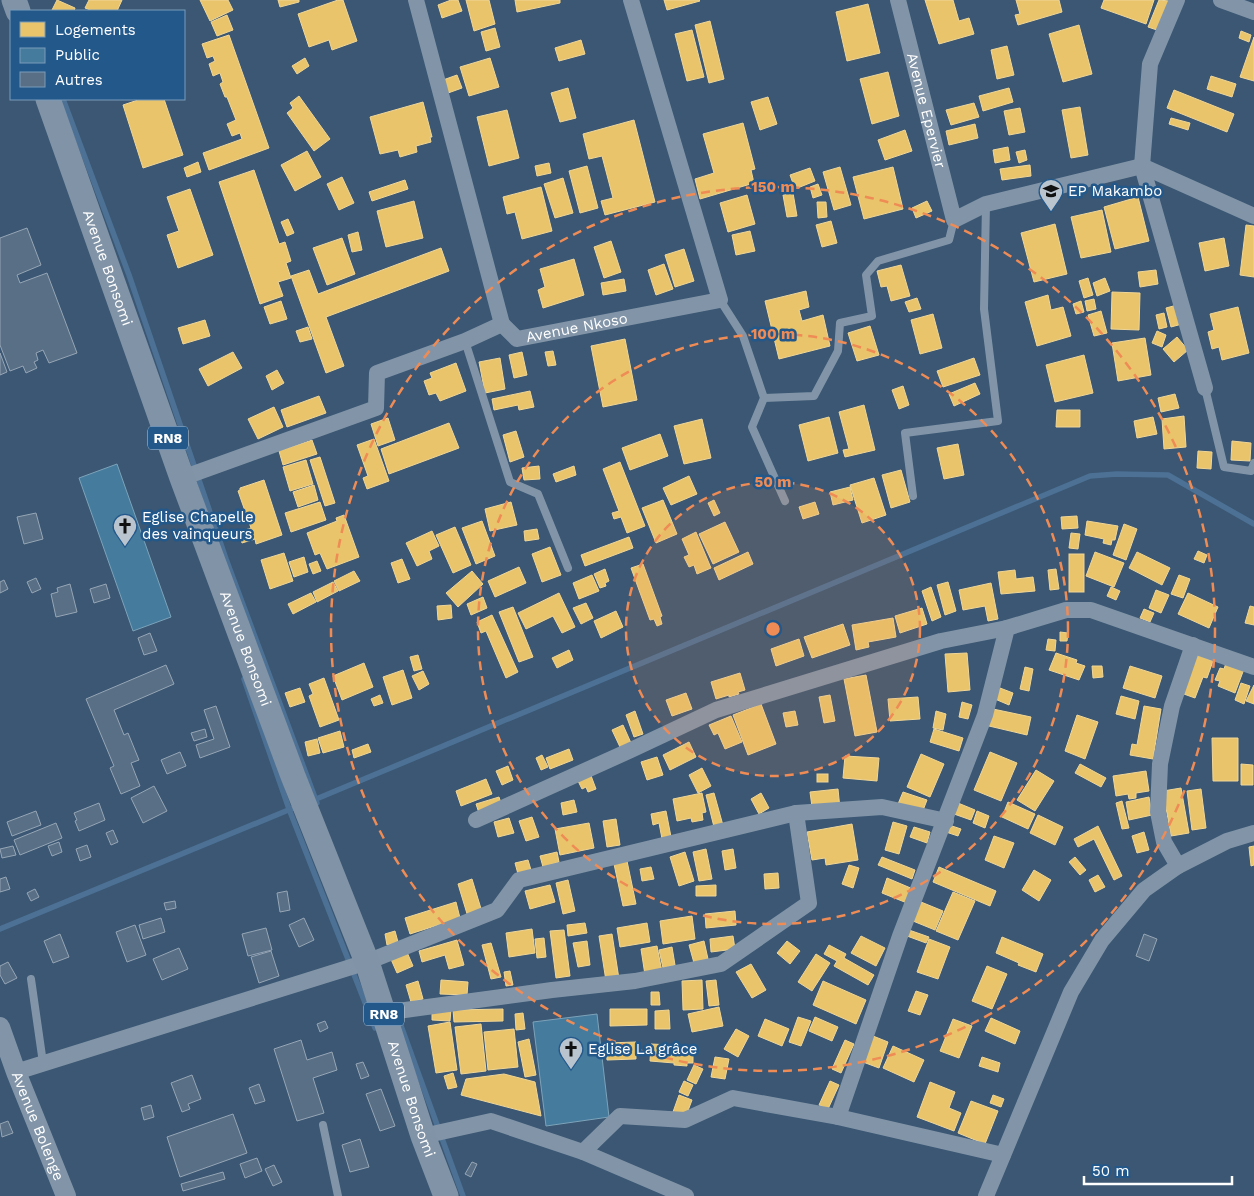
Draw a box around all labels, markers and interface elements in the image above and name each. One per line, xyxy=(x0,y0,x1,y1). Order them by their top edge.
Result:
legend xyxy=(10,10,185,100)
text: Logements xyxy=(55,21,136,39)
text: Public xyxy=(55,46,100,64)
street label: Avenue Epervier xyxy=(903,51,949,170)
text: Autres xyxy=(55,71,103,89)
text: 150 m xyxy=(751,178,795,196)
school or university icon: EP Makambo xyxy=(1038,178,1064,212)
place label: EP Makambo xyxy=(1068,182,1162,200)
street label: Avenue Bonsomi xyxy=(79,207,136,328)
street label: Avenue Nkoso xyxy=(524,309,629,346)
text: 100 m xyxy=(751,325,795,343)
road number: RN8 xyxy=(148,426,188,449)
text: 50 m xyxy=(755,473,791,491)
place label: Eglise Chapelle des vainqueurs xyxy=(142,508,254,543)
church icon: Eglise Chapelle des vainqueurs xyxy=(112,513,138,547)
street label: Avenue Bonsomi xyxy=(216,588,275,709)
centre of rings xyxy=(764,620,782,638)
road number: RN8 xyxy=(364,1002,404,1026)
church icon: Eglise La grâce xyxy=(558,1036,584,1070)
street label: Avenue Bonsomi xyxy=(384,1038,439,1160)
place label: Eglise La grâce xyxy=(588,1040,697,1058)
street label: Avenue Bolenge xyxy=(8,1069,68,1183)
scale bar xyxy=(1084,1154,1232,1186)
text: 50 m xyxy=(1092,1162,1129,1180)

